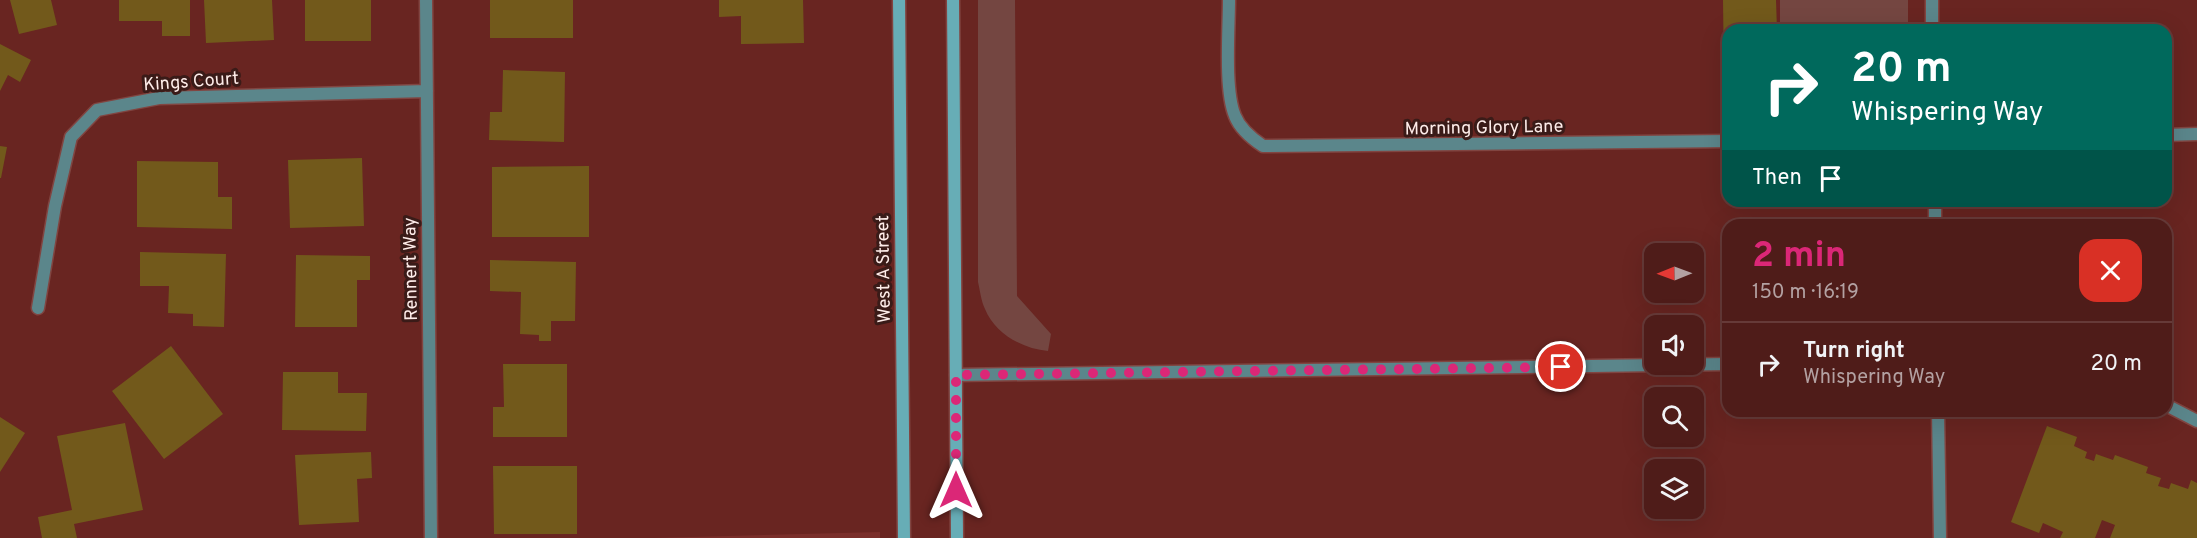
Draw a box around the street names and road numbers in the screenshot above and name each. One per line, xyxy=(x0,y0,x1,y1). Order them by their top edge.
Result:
street label: Kings Court xyxy=(143,68,240,97)
street label: Morning Glory Lane xyxy=(1405,116,1564,141)
street label: West A Street xyxy=(872,215,897,323)
street label: Rennert Way xyxy=(399,217,424,321)

